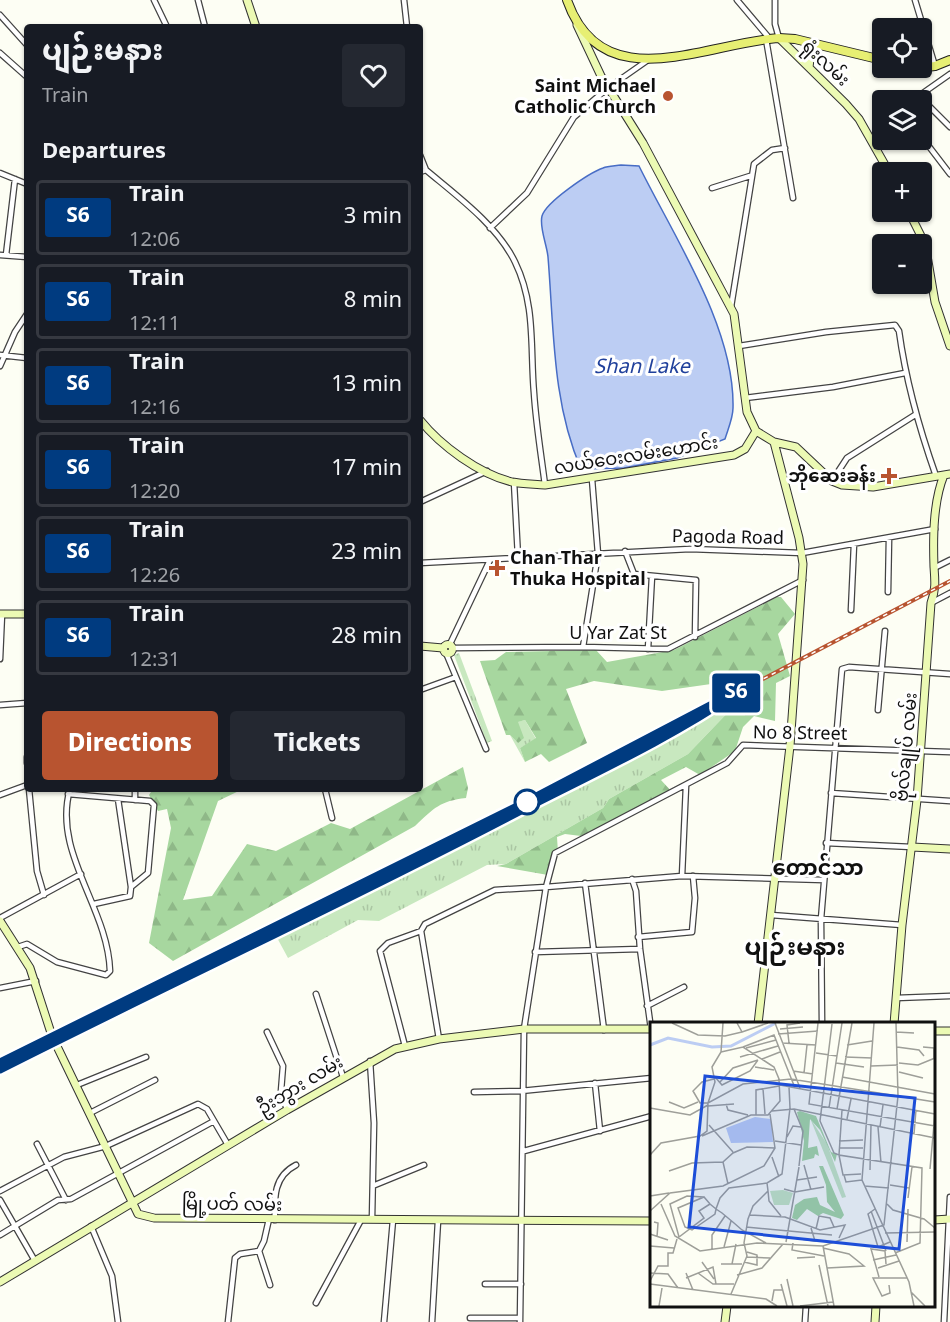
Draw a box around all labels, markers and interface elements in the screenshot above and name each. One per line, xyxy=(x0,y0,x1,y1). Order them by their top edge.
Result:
map controls xyxy=(872,18,932,294)
button: locate xyxy=(872,18,932,78)
text: ပျဉ်းမနား xyxy=(42,23,163,84)
street label: ရုံးလမ်း xyxy=(791,30,859,98)
button: heart xyxy=(342,44,405,107)
place label: Saint Michael Catholic Church xyxy=(514,68,656,128)
text: Train xyxy=(42,76,89,119)
marker: Saint Michael Catholic Church xyxy=(661,89,675,103)
button: layers xyxy=(872,90,932,150)
text: Departures xyxy=(42,129,166,177)
button: + xyxy=(872,162,932,222)
text: Train xyxy=(129,172,185,220)
text: S6 xyxy=(66,194,90,240)
text: 3 min xyxy=(344,194,402,242)
text: 12:06 xyxy=(129,220,180,263)
button: − xyxy=(872,234,932,294)
text: Train xyxy=(129,256,185,304)
text: S6 xyxy=(66,278,90,324)
text: 8 min xyxy=(344,278,402,326)
text: 12:11 xyxy=(129,304,180,347)
text: Train xyxy=(129,340,185,388)
water label: Shan Lake xyxy=(594,347,692,390)
text: S6 xyxy=(66,362,90,408)
text: 13 min xyxy=(331,362,402,410)
text: 12:16 xyxy=(129,388,180,431)
text: Train xyxy=(129,424,185,472)
street label: လယ်ဝေးလမ်းဟောင်း xyxy=(551,424,721,489)
text: S6 xyxy=(66,446,90,492)
text: 17 min xyxy=(331,446,402,494)
place label: ဘိုဆေးခန်း xyxy=(788,458,876,497)
marker: ဘိုဆေးခန်း xyxy=(880,467,898,485)
text: 12:20 xyxy=(129,472,180,515)
text: Train xyxy=(129,508,185,556)
street label: Pagoda Road xyxy=(672,518,784,559)
text: S6 xyxy=(66,530,90,576)
text: 23 min xyxy=(331,530,402,578)
place label: Chan Thar Thuka Hospital xyxy=(510,540,646,600)
text: 12:26 xyxy=(129,556,180,599)
marker: Chan Thar Thuka Hospital xyxy=(488,559,506,577)
text: Train xyxy=(129,592,185,640)
text: S6 xyxy=(66,614,90,660)
text: 28 min xyxy=(331,614,402,662)
street label: U Yar Zat St xyxy=(569,615,667,654)
text: 12:31 xyxy=(129,640,180,683)
text: S6 xyxy=(724,670,748,716)
line badge: S6 xyxy=(709,674,763,712)
street label: ဗိုလ်ချုပ် လမ်း xyxy=(883,691,932,803)
button: Directions xyxy=(42,711,218,780)
button: Tickets xyxy=(230,711,405,780)
street label: No 8 Street xyxy=(752,714,848,755)
unlabelled marker xyxy=(514,789,540,815)
district label: တောင်သာ xyxy=(773,847,863,893)
district label: ပျဉ်းမနား xyxy=(745,923,845,976)
inset map xyxy=(650,1022,935,1307)
street label: ဦးဘွား လမ်း xyxy=(250,1045,352,1128)
street label: မြို့ပတ် လမ်း xyxy=(181,1185,283,1226)

